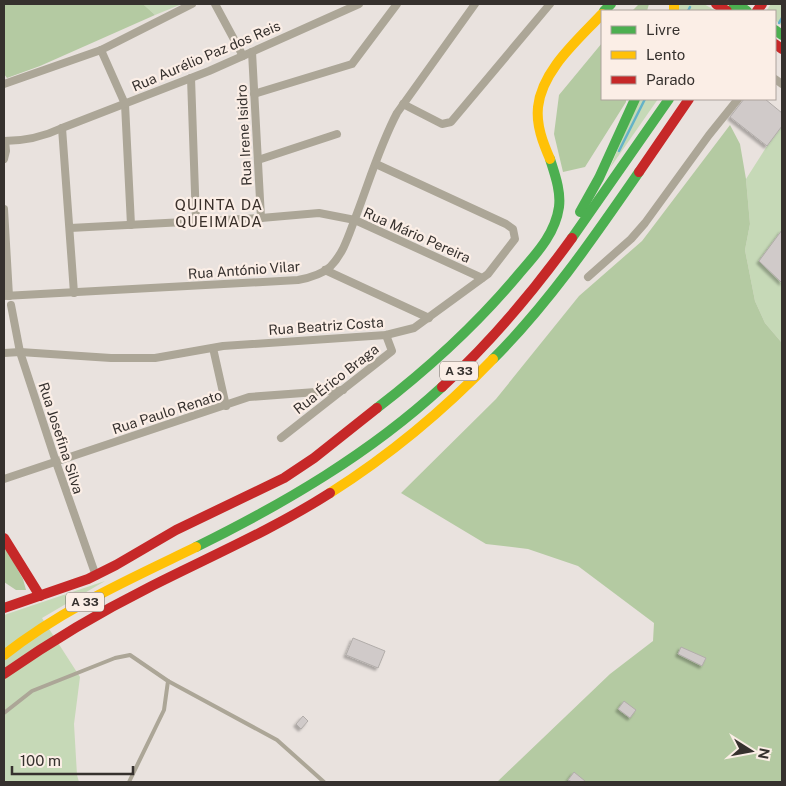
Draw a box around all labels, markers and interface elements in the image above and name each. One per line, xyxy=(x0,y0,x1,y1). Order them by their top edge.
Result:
legend xyxy=(601,10,776,100)
street label: Rua Aurélio Paz dos Reis xyxy=(129,17,283,95)
text: Livre xyxy=(646,21,680,38)
text: Lento xyxy=(646,46,685,63)
text: Parado xyxy=(646,71,695,88)
street label: Rua Irene Isidro xyxy=(233,84,255,186)
district label: QUINTA DA QUEIMADA xyxy=(175,196,263,230)
street label: Rua Mário Pereira xyxy=(361,204,473,266)
street label: Rua António Vilar xyxy=(187,258,301,282)
street label: Rua Beatriz Costa xyxy=(268,314,384,338)
street label: Rua Érico Braga xyxy=(290,340,382,417)
road number: A 33 xyxy=(440,362,478,381)
street label: Rua Josefina Silva xyxy=(35,380,87,496)
street label: Rua Paulo Renato xyxy=(110,387,224,437)
road number: A 33 xyxy=(66,592,104,612)
north arrow xyxy=(726,726,776,776)
scale bar xyxy=(12,744,134,776)
text: N xyxy=(755,747,773,760)
text: 100 m xyxy=(20,752,61,769)

